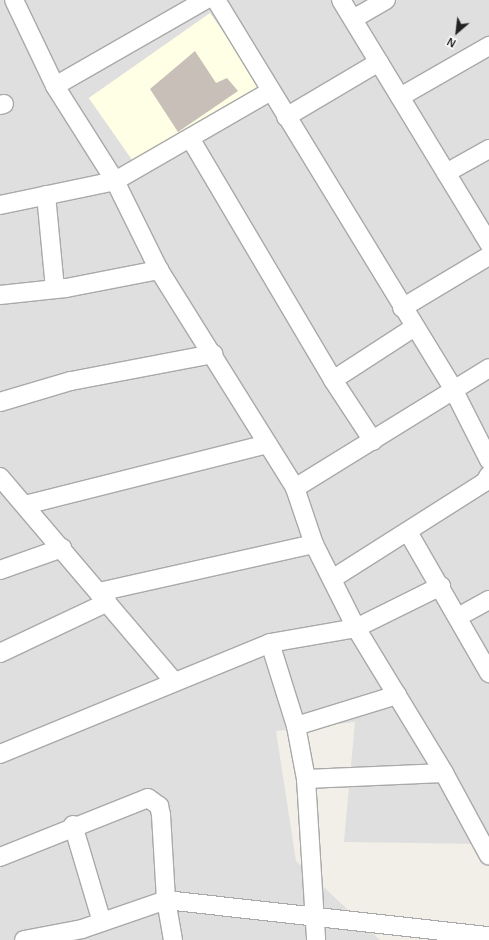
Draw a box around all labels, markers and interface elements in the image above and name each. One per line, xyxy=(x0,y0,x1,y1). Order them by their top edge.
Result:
north arrow xyxy=(437,12,477,52)
text: N xyxy=(445,35,458,50)

